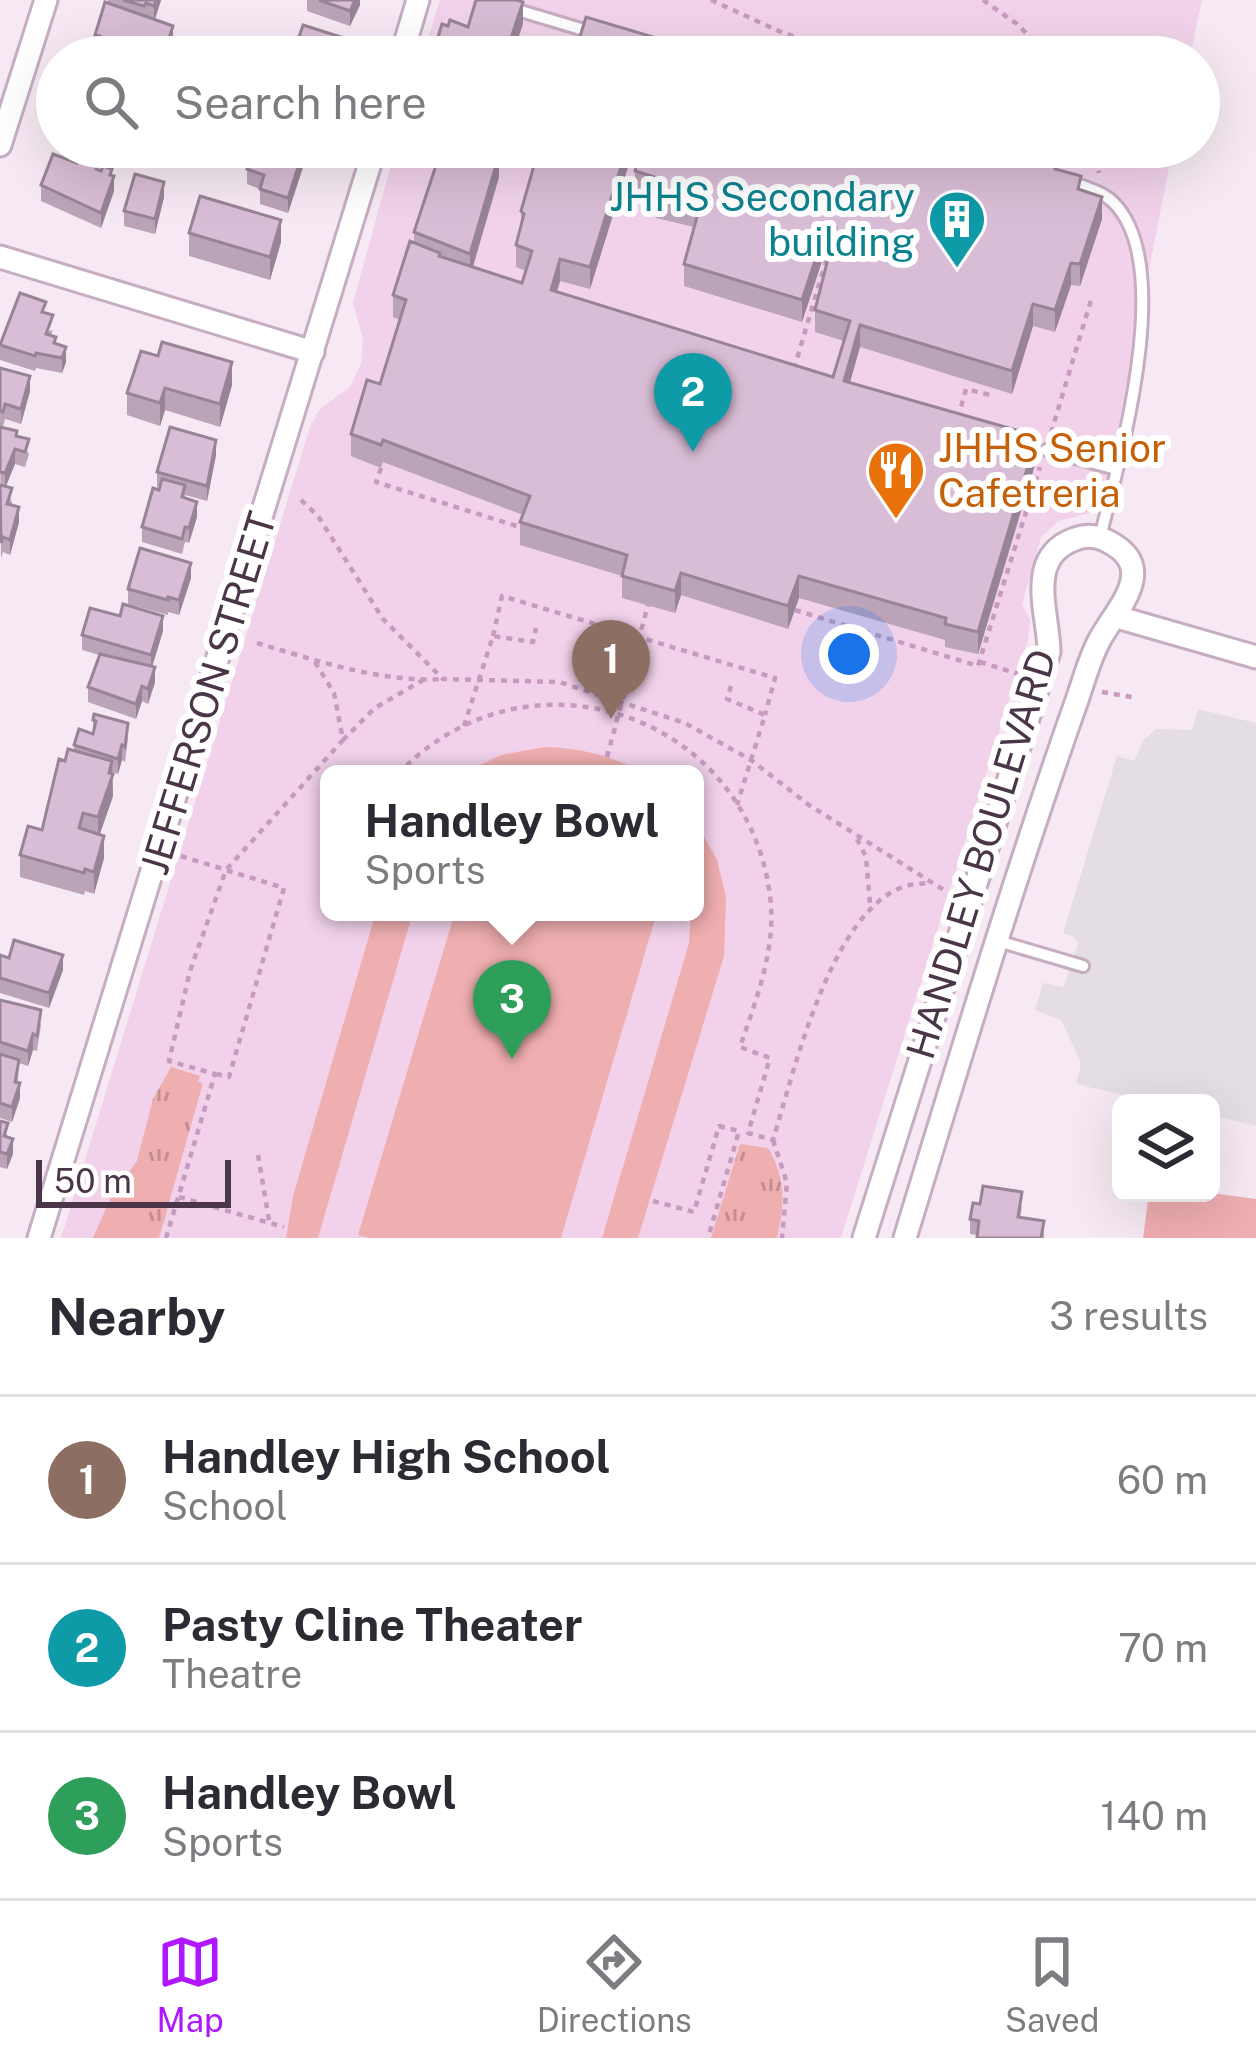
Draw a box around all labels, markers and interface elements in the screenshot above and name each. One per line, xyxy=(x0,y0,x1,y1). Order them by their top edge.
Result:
search box xyxy=(36,36,1220,168)
icon: search xyxy=(78,69,144,135)
text: Search here xyxy=(174,76,427,129)
place label: JHHS Secondary building xyxy=(609,174,915,265)
building icon: JHHS Secondary building xyxy=(926,188,988,270)
pin: 2 xyxy=(654,353,732,452)
place label: JHHS Senior Cafetreria xyxy=(938,425,1166,516)
restaurant icon: JHHS Senior Cafetreria xyxy=(865,439,927,521)
street label: JEFFERSON STREET xyxy=(131,506,285,880)
pin: 1 xyxy=(572,620,650,719)
your location xyxy=(819,624,879,684)
street label: HANDLEY BOULEVARD xyxy=(897,644,1065,1064)
popup xyxy=(320,765,704,921)
text: Handley Bowl xyxy=(365,794,659,847)
text: Sports xyxy=(365,847,485,893)
pin: 3 xyxy=(473,960,551,1059)
map controls xyxy=(1112,1094,1220,1202)
button: layers xyxy=(1112,1094,1220,1202)
scale bar xyxy=(36,1154,231,1207)
text: 50 m xyxy=(54,1162,132,1200)
text: Nearby xyxy=(48,1287,225,1346)
text: 3 results xyxy=(1049,1293,1208,1339)
text: Handley High School xyxy=(162,1430,610,1483)
text: 1 xyxy=(79,1457,95,1503)
text: 60 m xyxy=(1117,1457,1208,1503)
text: School xyxy=(162,1483,287,1529)
text: Pasty Cline Theater xyxy=(162,1598,583,1651)
text: 2 xyxy=(75,1625,99,1671)
text: 70 m xyxy=(1118,1625,1208,1671)
text: Theatre xyxy=(162,1651,302,1697)
text: Handley Bowl xyxy=(162,1766,457,1819)
text: 3 xyxy=(74,1793,100,1839)
text: 140 m xyxy=(1101,1793,1208,1839)
text: Sports xyxy=(162,1819,283,1865)
tab: Map xyxy=(157,1929,224,2039)
tab: Directions xyxy=(537,1929,692,2039)
tab: Saved xyxy=(1005,1929,1099,2039)

